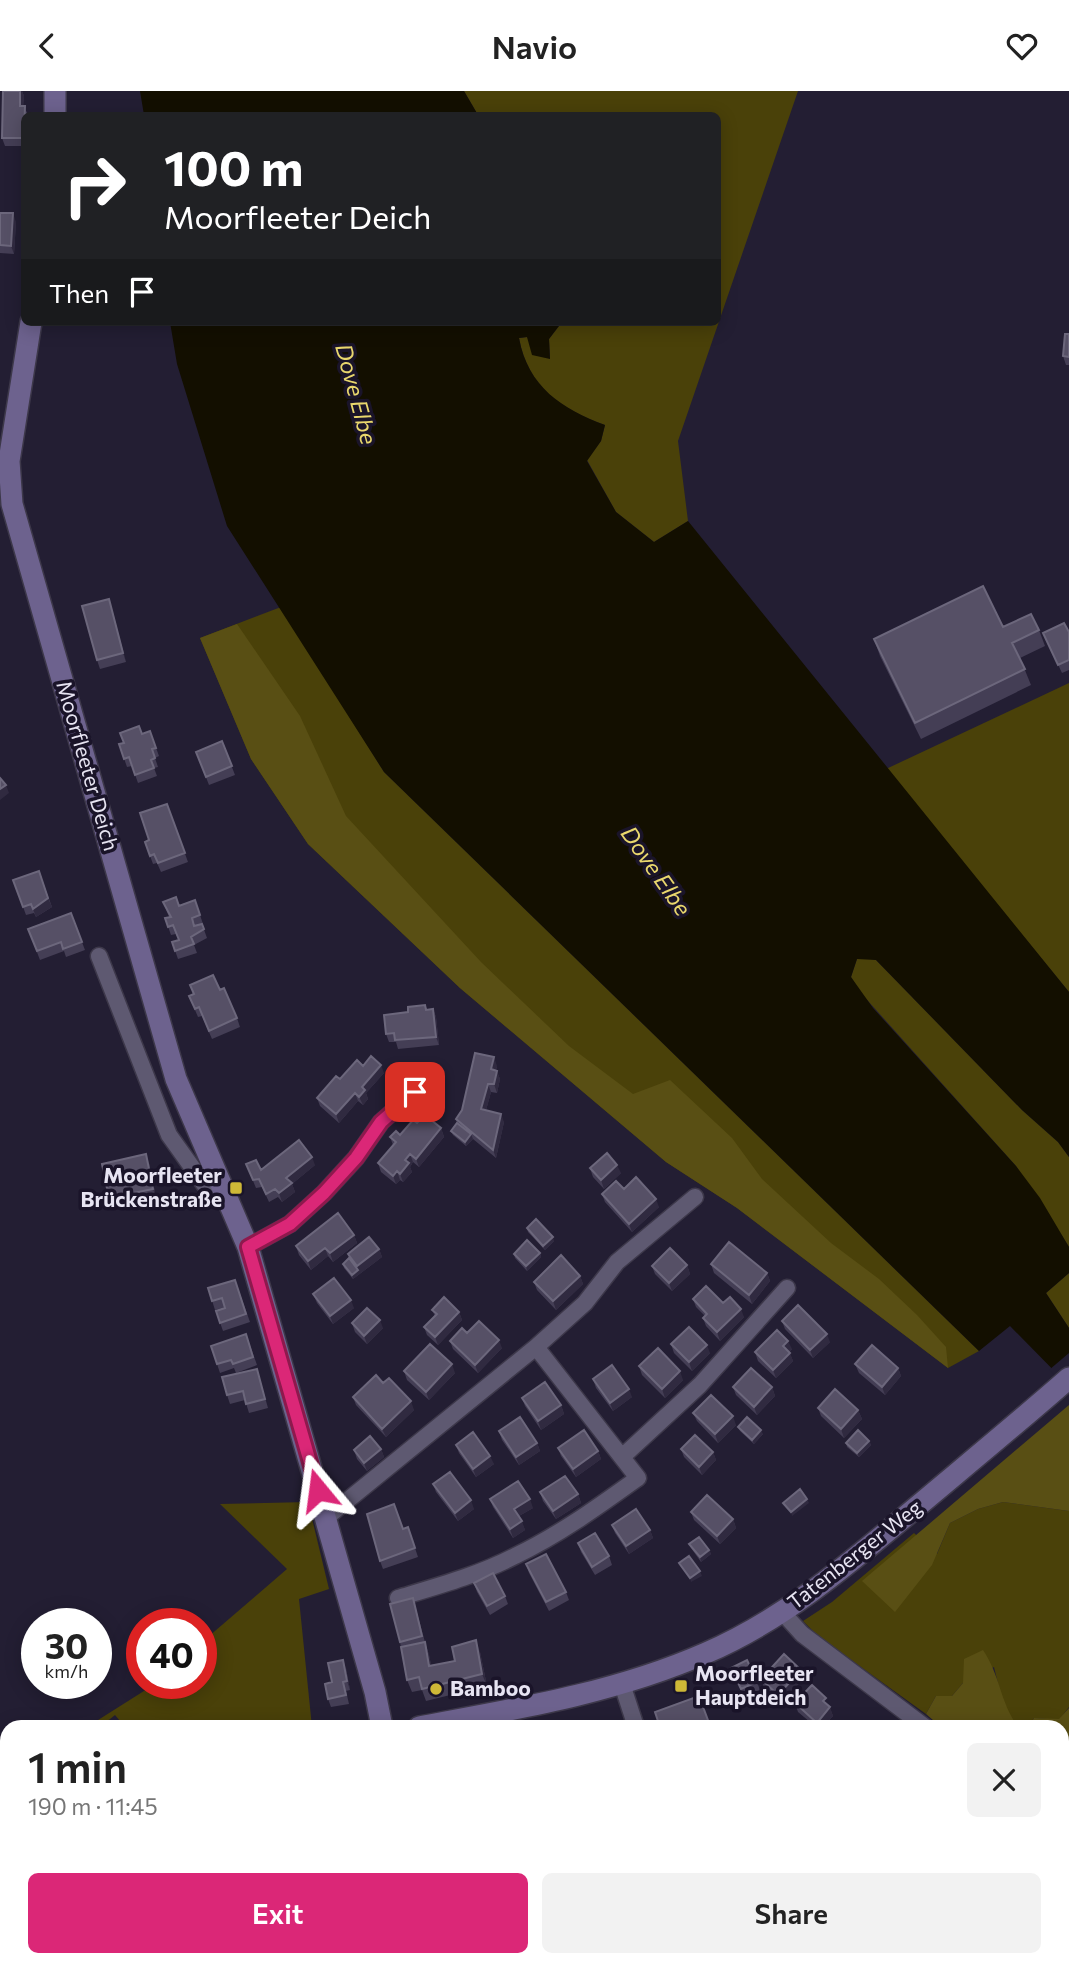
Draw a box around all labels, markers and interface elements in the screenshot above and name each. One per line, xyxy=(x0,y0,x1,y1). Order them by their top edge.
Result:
text: Navio xyxy=(492,26,577,66)
icon: back xyxy=(28,27,66,65)
icon: heart xyxy=(1003,27,1041,65)
text: 100 m xyxy=(164,136,303,196)
icon: right xyxy=(49,140,140,231)
text: Moorfleeter Deich xyxy=(164,196,431,236)
icon: arrive xyxy=(123,273,161,311)
text: Then xyxy=(49,277,109,308)
water label: Dove Elbe xyxy=(330,340,384,447)
street label: Moorfleeter Deich xyxy=(52,678,125,853)
water label: Dove Elbe xyxy=(616,820,698,921)
pin xyxy=(385,1062,445,1122)
icon: arrive xyxy=(396,1073,434,1111)
place label: Moorfleeter Brückenstraße xyxy=(81,1162,222,1211)
marker: Moorfleeter Brückenstraße xyxy=(228,1180,244,1196)
position arrow xyxy=(281,1453,355,1527)
street label: Tatenberger Weg xyxy=(782,1494,926,1614)
speed limit sign: 40 xyxy=(126,1608,217,1699)
text: 30 xyxy=(45,1623,88,1666)
text: km/h xyxy=(45,1660,88,1682)
place label: Moorfleeter Hauptdeich xyxy=(695,1660,814,1709)
place label: Bamboo xyxy=(450,1675,531,1700)
marker: Moorfleeter Hauptdeich xyxy=(673,1678,689,1694)
marker: Bamboo xyxy=(428,1681,444,1697)
text: 1 min xyxy=(28,1740,127,1792)
button: close xyxy=(967,1743,1041,1817)
text: 190 m · 11:45 xyxy=(28,1792,158,1820)
button: Exit xyxy=(28,1873,528,1953)
button: Share xyxy=(542,1873,1041,1953)

